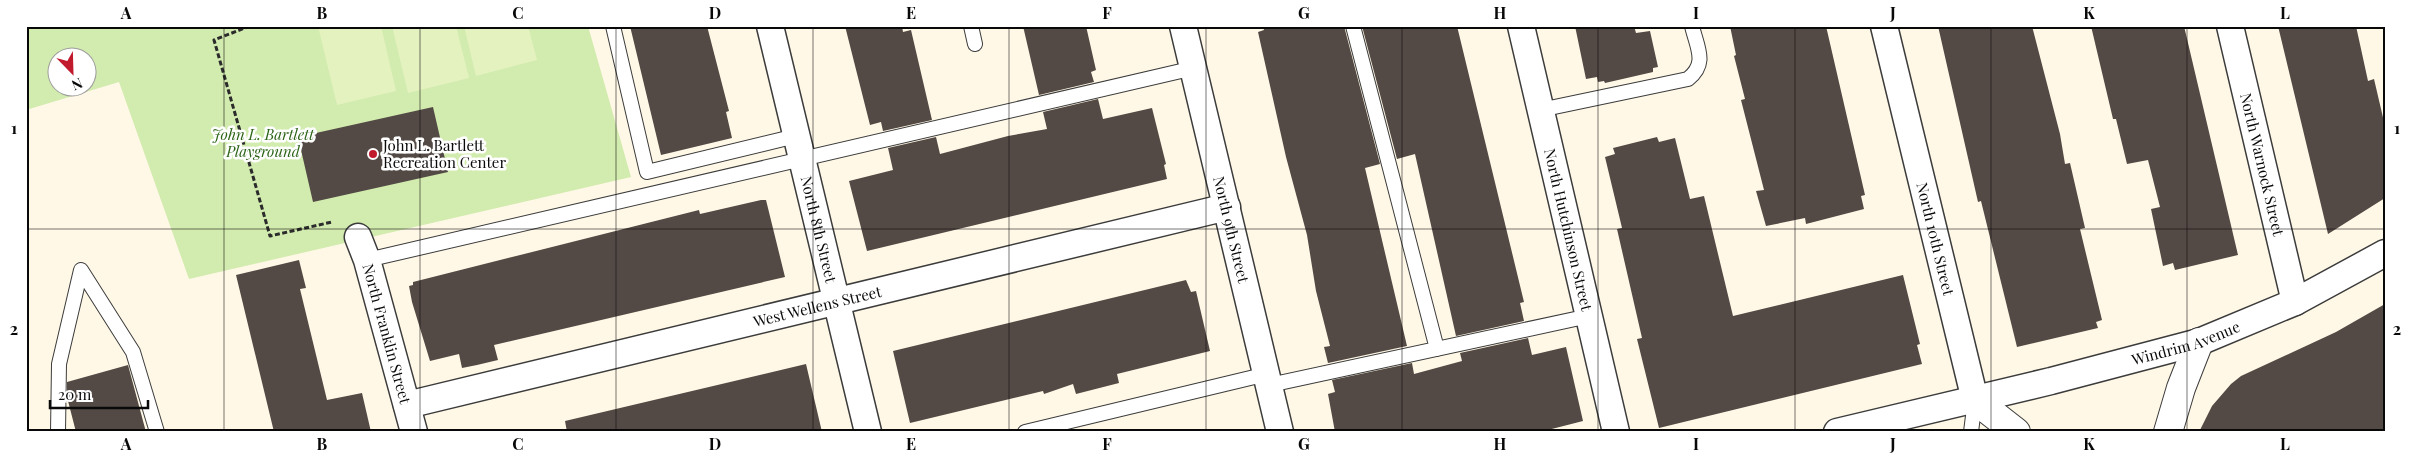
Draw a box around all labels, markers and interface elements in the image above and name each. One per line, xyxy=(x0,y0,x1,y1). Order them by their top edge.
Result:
text: A xyxy=(120,2,132,23)
text: B xyxy=(317,2,328,23)
text: C xyxy=(512,2,524,23)
text: D xyxy=(709,2,721,23)
text: E xyxy=(906,2,916,23)
text: F xyxy=(1102,2,1112,23)
text: G xyxy=(1298,2,1310,23)
text: H xyxy=(1494,2,1507,23)
text: I xyxy=(1693,2,1699,23)
text: J xyxy=(1889,2,1896,23)
text: K xyxy=(2083,2,2095,23)
text: L xyxy=(2280,2,2290,23)
north arrow xyxy=(48,48,98,98)
text: N xyxy=(69,74,86,95)
street label: North Warnock Street xyxy=(2236,91,2289,238)
text: 1 xyxy=(11,117,17,138)
text: 1 xyxy=(2394,117,2400,138)
park label: John L. Bartlett Playground xyxy=(212,124,315,161)
place label: John L. Bartlett Recreation Center xyxy=(382,135,506,172)
street label: North Hutchinson Street xyxy=(1540,146,1597,313)
marker: John L. Bartlett Recreation Center xyxy=(367,148,379,160)
street label: North 8th Street xyxy=(797,174,842,285)
street label: North 9th Street xyxy=(1209,174,1254,285)
street label: North 10th Street xyxy=(1912,180,1959,298)
street label: North Franklin Street xyxy=(358,261,416,407)
street label: West Wellens Street xyxy=(750,281,884,331)
street label: Windrim Avenue xyxy=(2128,316,2243,370)
text: 2 xyxy=(10,318,18,339)
text: 2 xyxy=(2393,318,2401,339)
scale bar xyxy=(50,378,148,410)
text: 20 m xyxy=(58,384,92,404)
text: A xyxy=(120,433,132,454)
text: B xyxy=(317,433,328,454)
text: C xyxy=(512,433,524,454)
text: D xyxy=(709,433,721,454)
text: E xyxy=(906,433,916,454)
text: F xyxy=(1102,433,1112,454)
text: G xyxy=(1298,433,1310,454)
text: H xyxy=(1494,433,1507,454)
text: I xyxy=(1693,433,1699,454)
text: J xyxy=(1889,433,1896,454)
text: K xyxy=(2083,433,2095,454)
text: L xyxy=(2280,433,2290,454)

